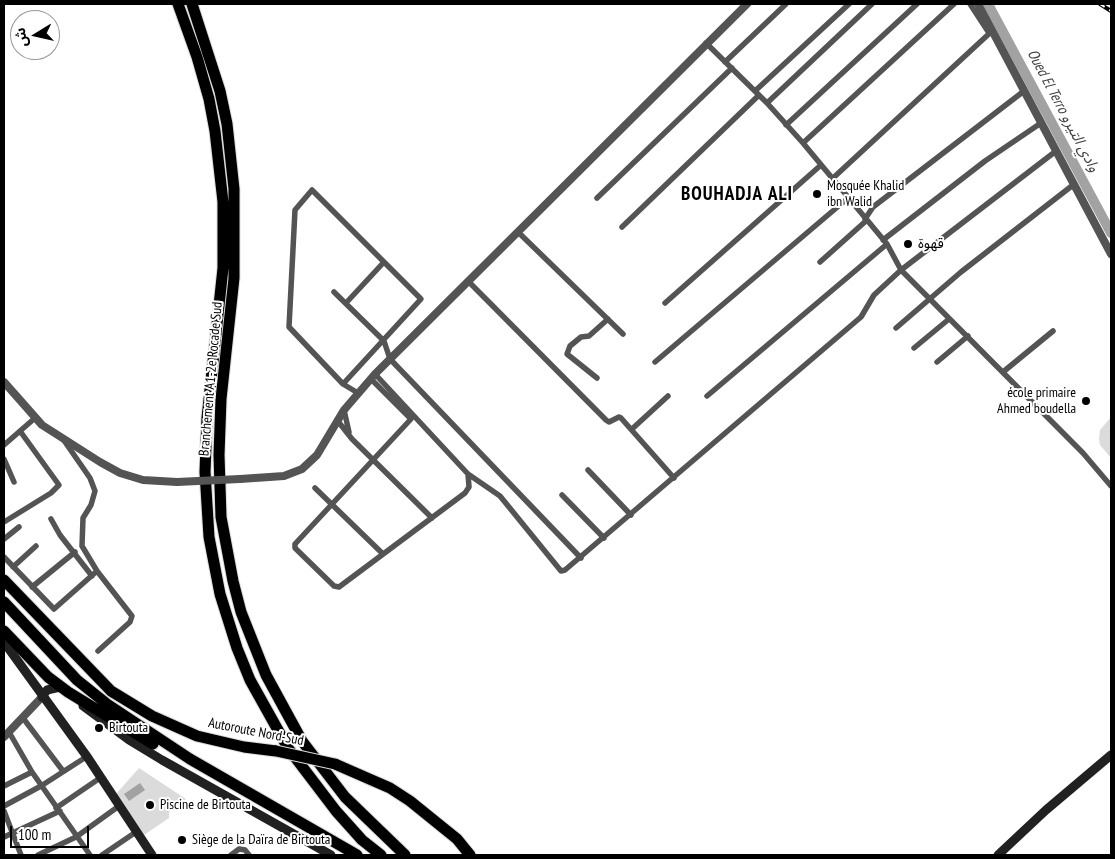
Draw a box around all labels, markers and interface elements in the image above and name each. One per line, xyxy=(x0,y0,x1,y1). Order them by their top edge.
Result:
north arrow xyxy=(10,10,60,60)
text: ش xyxy=(11,26,32,48)
water label: Oued El Terro وادي التيرو xyxy=(1023,47,1103,175)
place label: Mosquée Khalid ibn Walid xyxy=(827,178,904,210)
district label: BOUHADJA ALI xyxy=(679,184,795,206)
marker: Mosquée Khalid ibn Walid xyxy=(811,188,823,200)
place label: قهوة xyxy=(918,236,944,252)
marker: قهوة xyxy=(902,238,914,250)
street label: Branchement A1-2e Rocade Sud xyxy=(196,301,226,457)
place label: école primaire Ahmed boudella xyxy=(997,385,1076,418)
marker: école primaire Ahmed boudella xyxy=(1080,395,1092,407)
street label: Autoroute Nord-Sud xyxy=(207,715,305,749)
place label: Birtouta xyxy=(109,720,148,736)
marker: Birtouta xyxy=(93,722,105,734)
place label: Piscine de Birtouta xyxy=(160,797,251,813)
marker: Piscine de Birtouta xyxy=(144,799,156,811)
scale bar xyxy=(12,816,91,848)
text: 100 m xyxy=(18,825,51,844)
place label: Siège de la Daïra de Birtouta xyxy=(192,832,330,848)
marker: Siège de la Daïra de Birtouta xyxy=(176,834,188,846)

